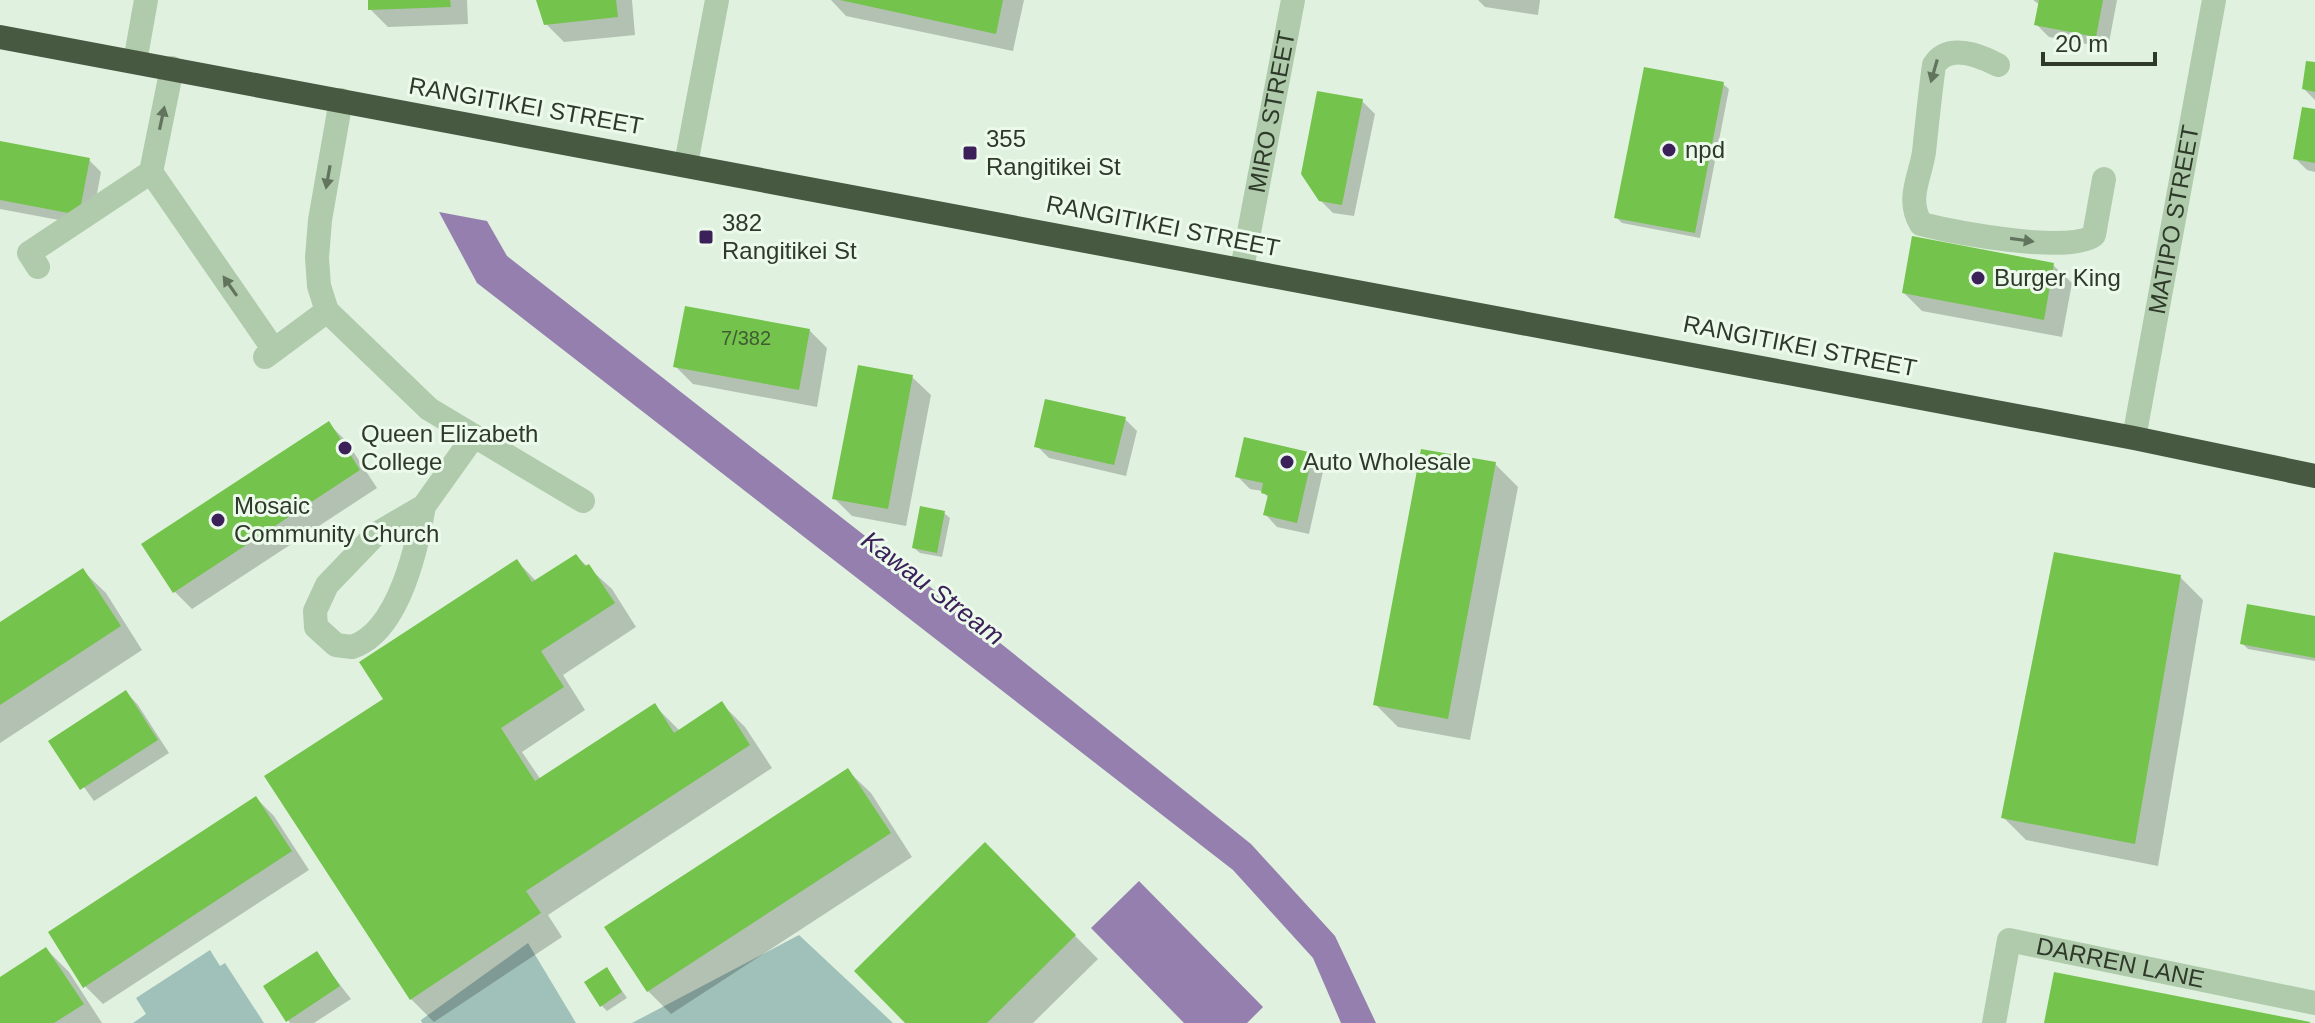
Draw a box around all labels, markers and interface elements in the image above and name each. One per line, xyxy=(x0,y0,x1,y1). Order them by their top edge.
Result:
scale bar xyxy=(2043,16,2155,66)
street label: MIRO STREET xyxy=(1243,28,1300,195)
text: 20 m xyxy=(2055,30,2108,57)
one-way arrow xyxy=(1928,59,1940,84)
street label: RANGITIKEI STREET xyxy=(407,72,646,139)
one-way arrow xyxy=(156,106,169,131)
street label: MATIPO STREET xyxy=(2143,122,2204,316)
place label: 355 Rangitikei St xyxy=(986,125,1121,180)
place label: npd xyxy=(1685,136,1725,163)
marker: npd xyxy=(1660,141,1678,159)
marker: 355 Rangitikei St xyxy=(961,144,979,162)
one-way arrow xyxy=(321,165,333,190)
street label: RANGITIKEI STREET xyxy=(1044,190,1283,261)
place label: 382 Rangitikei St xyxy=(722,209,857,264)
marker: 382 Rangitikei St xyxy=(697,228,715,246)
one-way arrow xyxy=(2010,234,2035,247)
place label: Burger King xyxy=(1994,264,2121,291)
marker: Burger King xyxy=(1969,269,1987,287)
one-way arrow xyxy=(223,275,238,296)
street label: RANGITIKEI STREET xyxy=(1681,310,1920,381)
house number: 7/382 xyxy=(721,327,771,349)
place label: Queen Elizabeth College xyxy=(361,420,538,475)
marker: Queen Elizabeth College xyxy=(336,439,354,457)
place label: Auto Wholesale xyxy=(1303,448,1471,475)
marker: Auto Wholesale xyxy=(1278,453,1296,471)
place label: Mosaic Community Church xyxy=(234,492,439,547)
marker: Mosaic Community Church xyxy=(209,511,227,529)
water label: Kawau Stream xyxy=(856,525,1010,651)
street label: DARREN LANE xyxy=(2034,932,2207,993)

